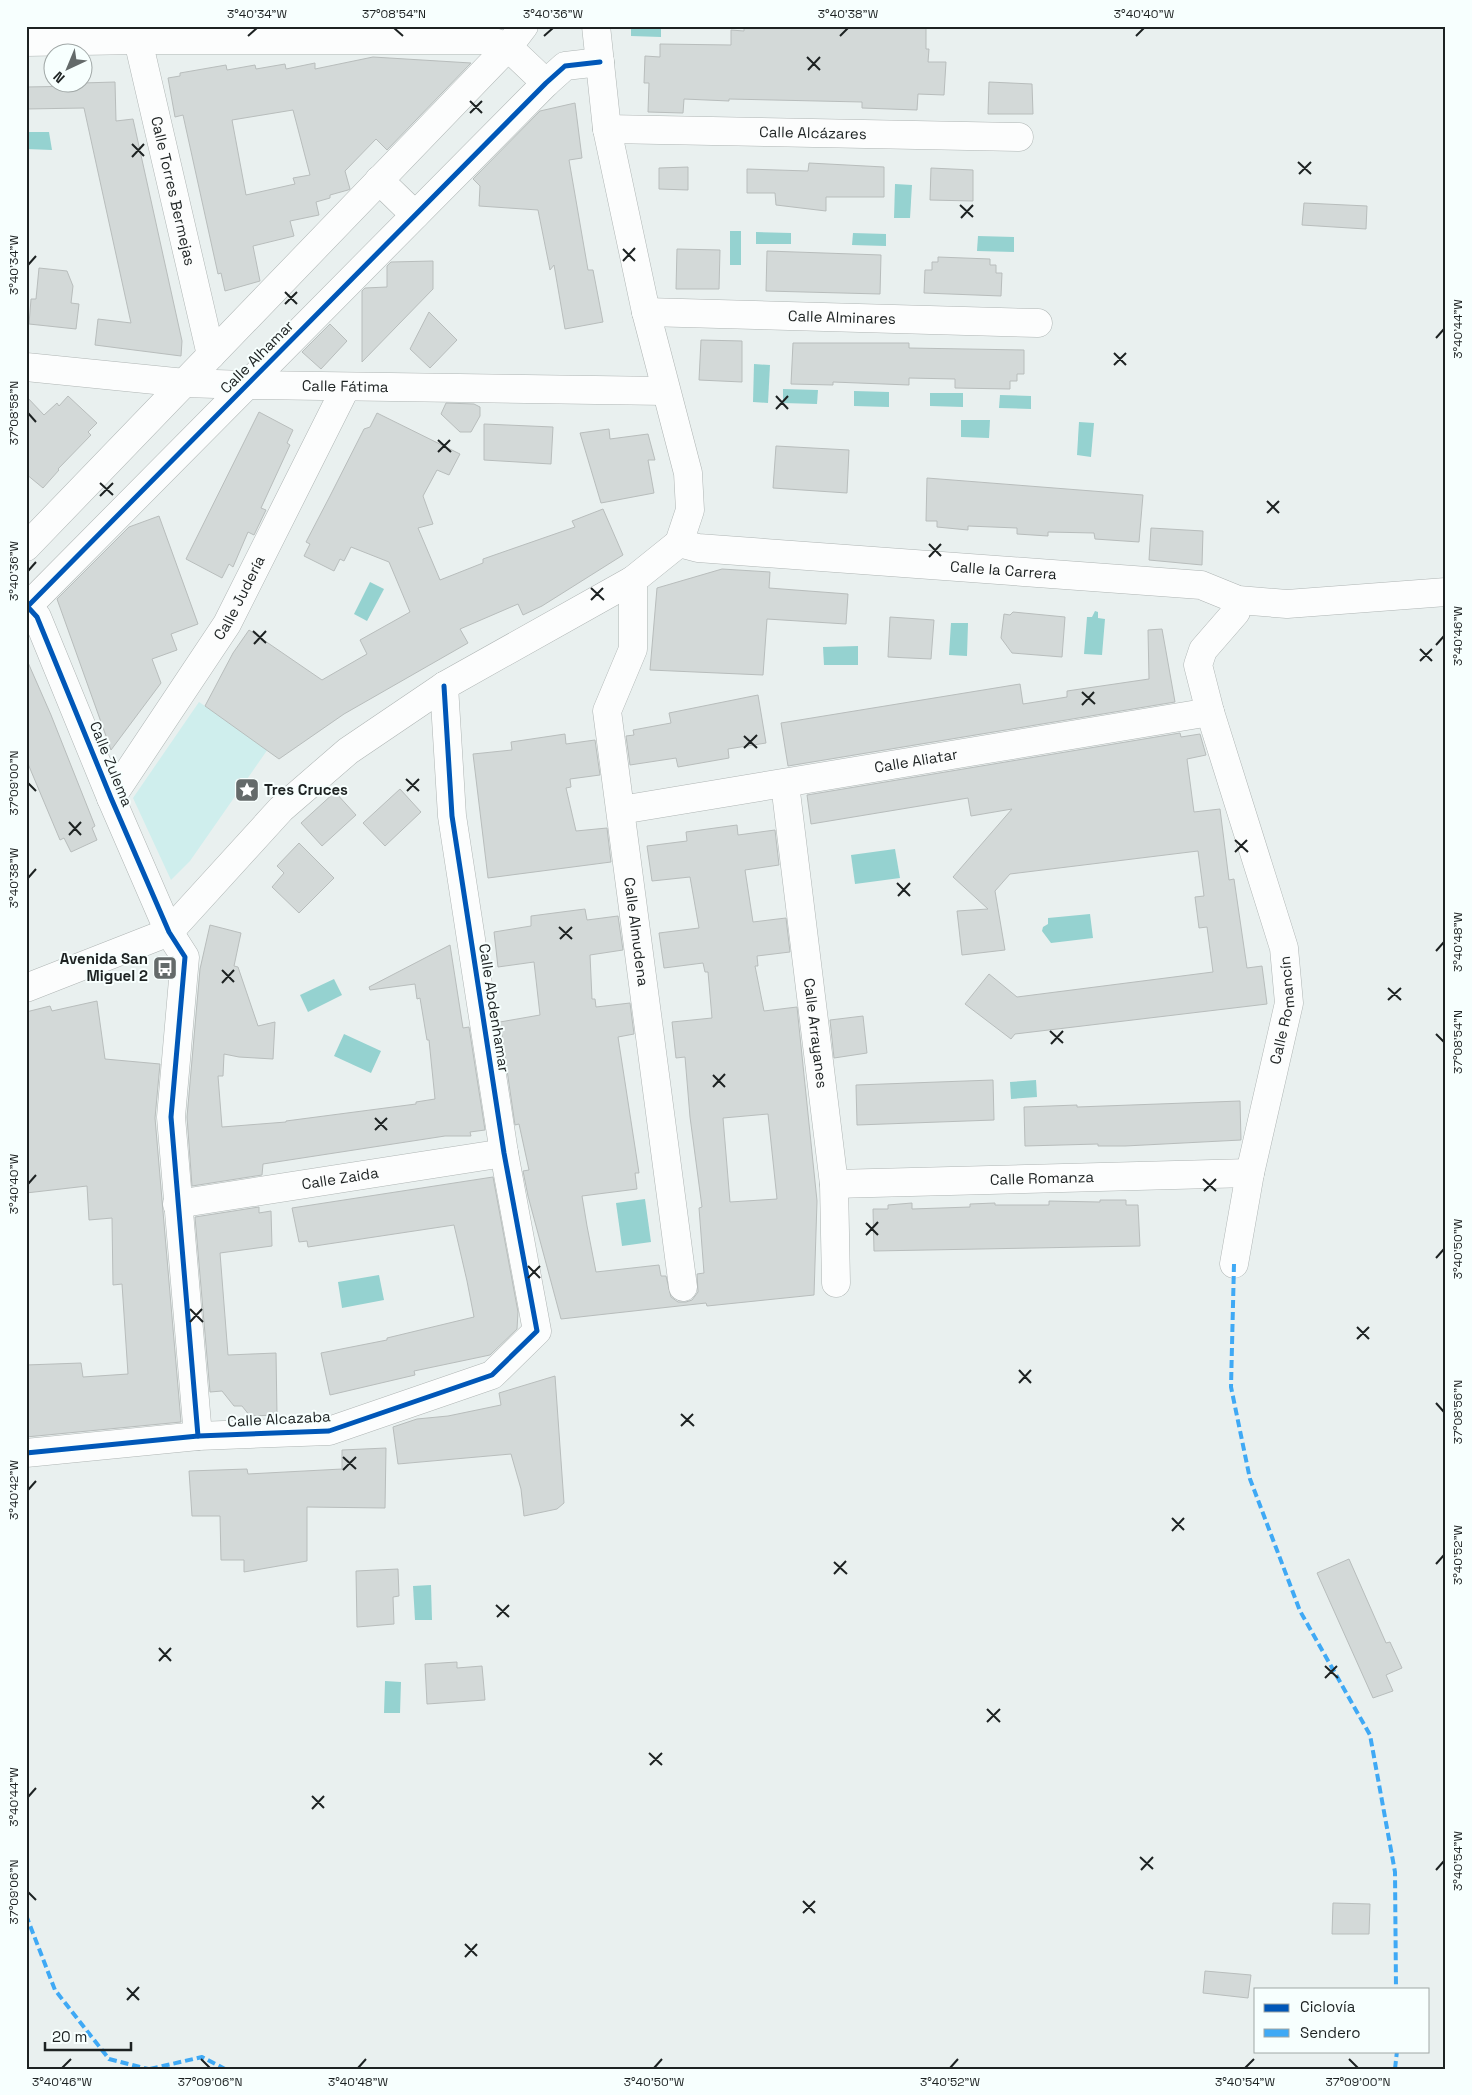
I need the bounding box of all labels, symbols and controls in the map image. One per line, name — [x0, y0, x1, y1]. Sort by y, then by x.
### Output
text: 3°40'34"W — [227, 6, 287, 22]
text: 37°08'54"N — [362, 6, 426, 22]
text: 3°40'36"W — [523, 6, 584, 22]
text: 3°40'38"W — [818, 6, 879, 22]
text: 3°40'40"W — [1114, 6, 1175, 22]
north arrow — [42, 42, 92, 92]
text: N — [49, 68, 69, 87]
street label: Calle Torres Bermejas — [147, 114, 200, 268]
street label: Calle Alcázares — [759, 122, 867, 143]
text: 3°40'34"W — [6, 235, 22, 295]
text: 3°40'44"W — [1450, 299, 1466, 359]
street label: Calle Alminares — [788, 306, 896, 328]
street label: Calle Alhamar — [216, 316, 298, 397]
street label: Calle Fátima — [302, 376, 389, 396]
text: 37°08'58"N — [6, 381, 22, 445]
text: 3°40'36"W — [6, 540, 22, 601]
street label: Calle Judería — [209, 552, 269, 644]
street label: Calle la Carrera — [950, 557, 1058, 583]
text: 3°40'46"W — [1450, 606, 1466, 666]
street label: Calle Zulema — [86, 718, 137, 810]
street label: Calle Aliatar — [873, 744, 959, 777]
text: 37°09'00"N — [6, 750, 22, 816]
place icon: Tres Cruces — [234, 777, 260, 803]
place label: Tres Cruces — [264, 780, 348, 799]
text: 3°40'38"W — [6, 847, 22, 908]
street label: Calle Almudena — [620, 876, 653, 988]
text: 3°40'48"W — [1450, 911, 1466, 972]
street label: Calle Abdenhamar — [475, 942, 514, 1074]
place label: Avenida San Miguel 2 — [60, 949, 148, 985]
bus stop icon: Avenida San Miguel 2 — [152, 955, 178, 981]
street label: Calle Romancín — [1265, 955, 1298, 1066]
street label: Calle Arrayanes — [800, 977, 832, 1089]
text: 37°08'54"N — [1450, 1010, 1466, 1074]
text: 3°40'40"W — [6, 1153, 22, 1214]
street label: Calle Zaida — [300, 1163, 380, 1193]
street label: Calle Romanza — [990, 1167, 1095, 1189]
text: 3°40'50"W — [1450, 1218, 1466, 1279]
text: 37°08'56"N — [1450, 1380, 1466, 1444]
street label: Calle Alcazaba — [227, 1406, 332, 1431]
text: 3°40'42"W — [6, 1460, 22, 1520]
text: 3°40'52"W — [1450, 1525, 1466, 1585]
text: 3°40'44"W — [6, 1767, 22, 1827]
text: 3°40'54"W — [1450, 1831, 1466, 1891]
text: 37°09'06"N — [6, 1860, 22, 1924]
legend — [1254, 1988, 1430, 2052]
text: Ciclovía — [1300, 1997, 1356, 2016]
scale bar — [45, 2020, 131, 2052]
text: Sendero — [1300, 2023, 1360, 2042]
text: 20 m — [52, 2027, 87, 2046]
text: 3°40'46"W — [32, 2074, 92, 2090]
text: 37°09'06"N — [178, 2074, 242, 2090]
text: 3°40'48"W — [328, 2074, 389, 2090]
text: 3°40'50"W — [624, 2074, 685, 2090]
text: 3°40'52"W — [920, 2074, 980, 2090]
text: 3°40'54"W — [1215, 2074, 1275, 2090]
text: 37°09'00"N — [1325, 2074, 1391, 2090]

